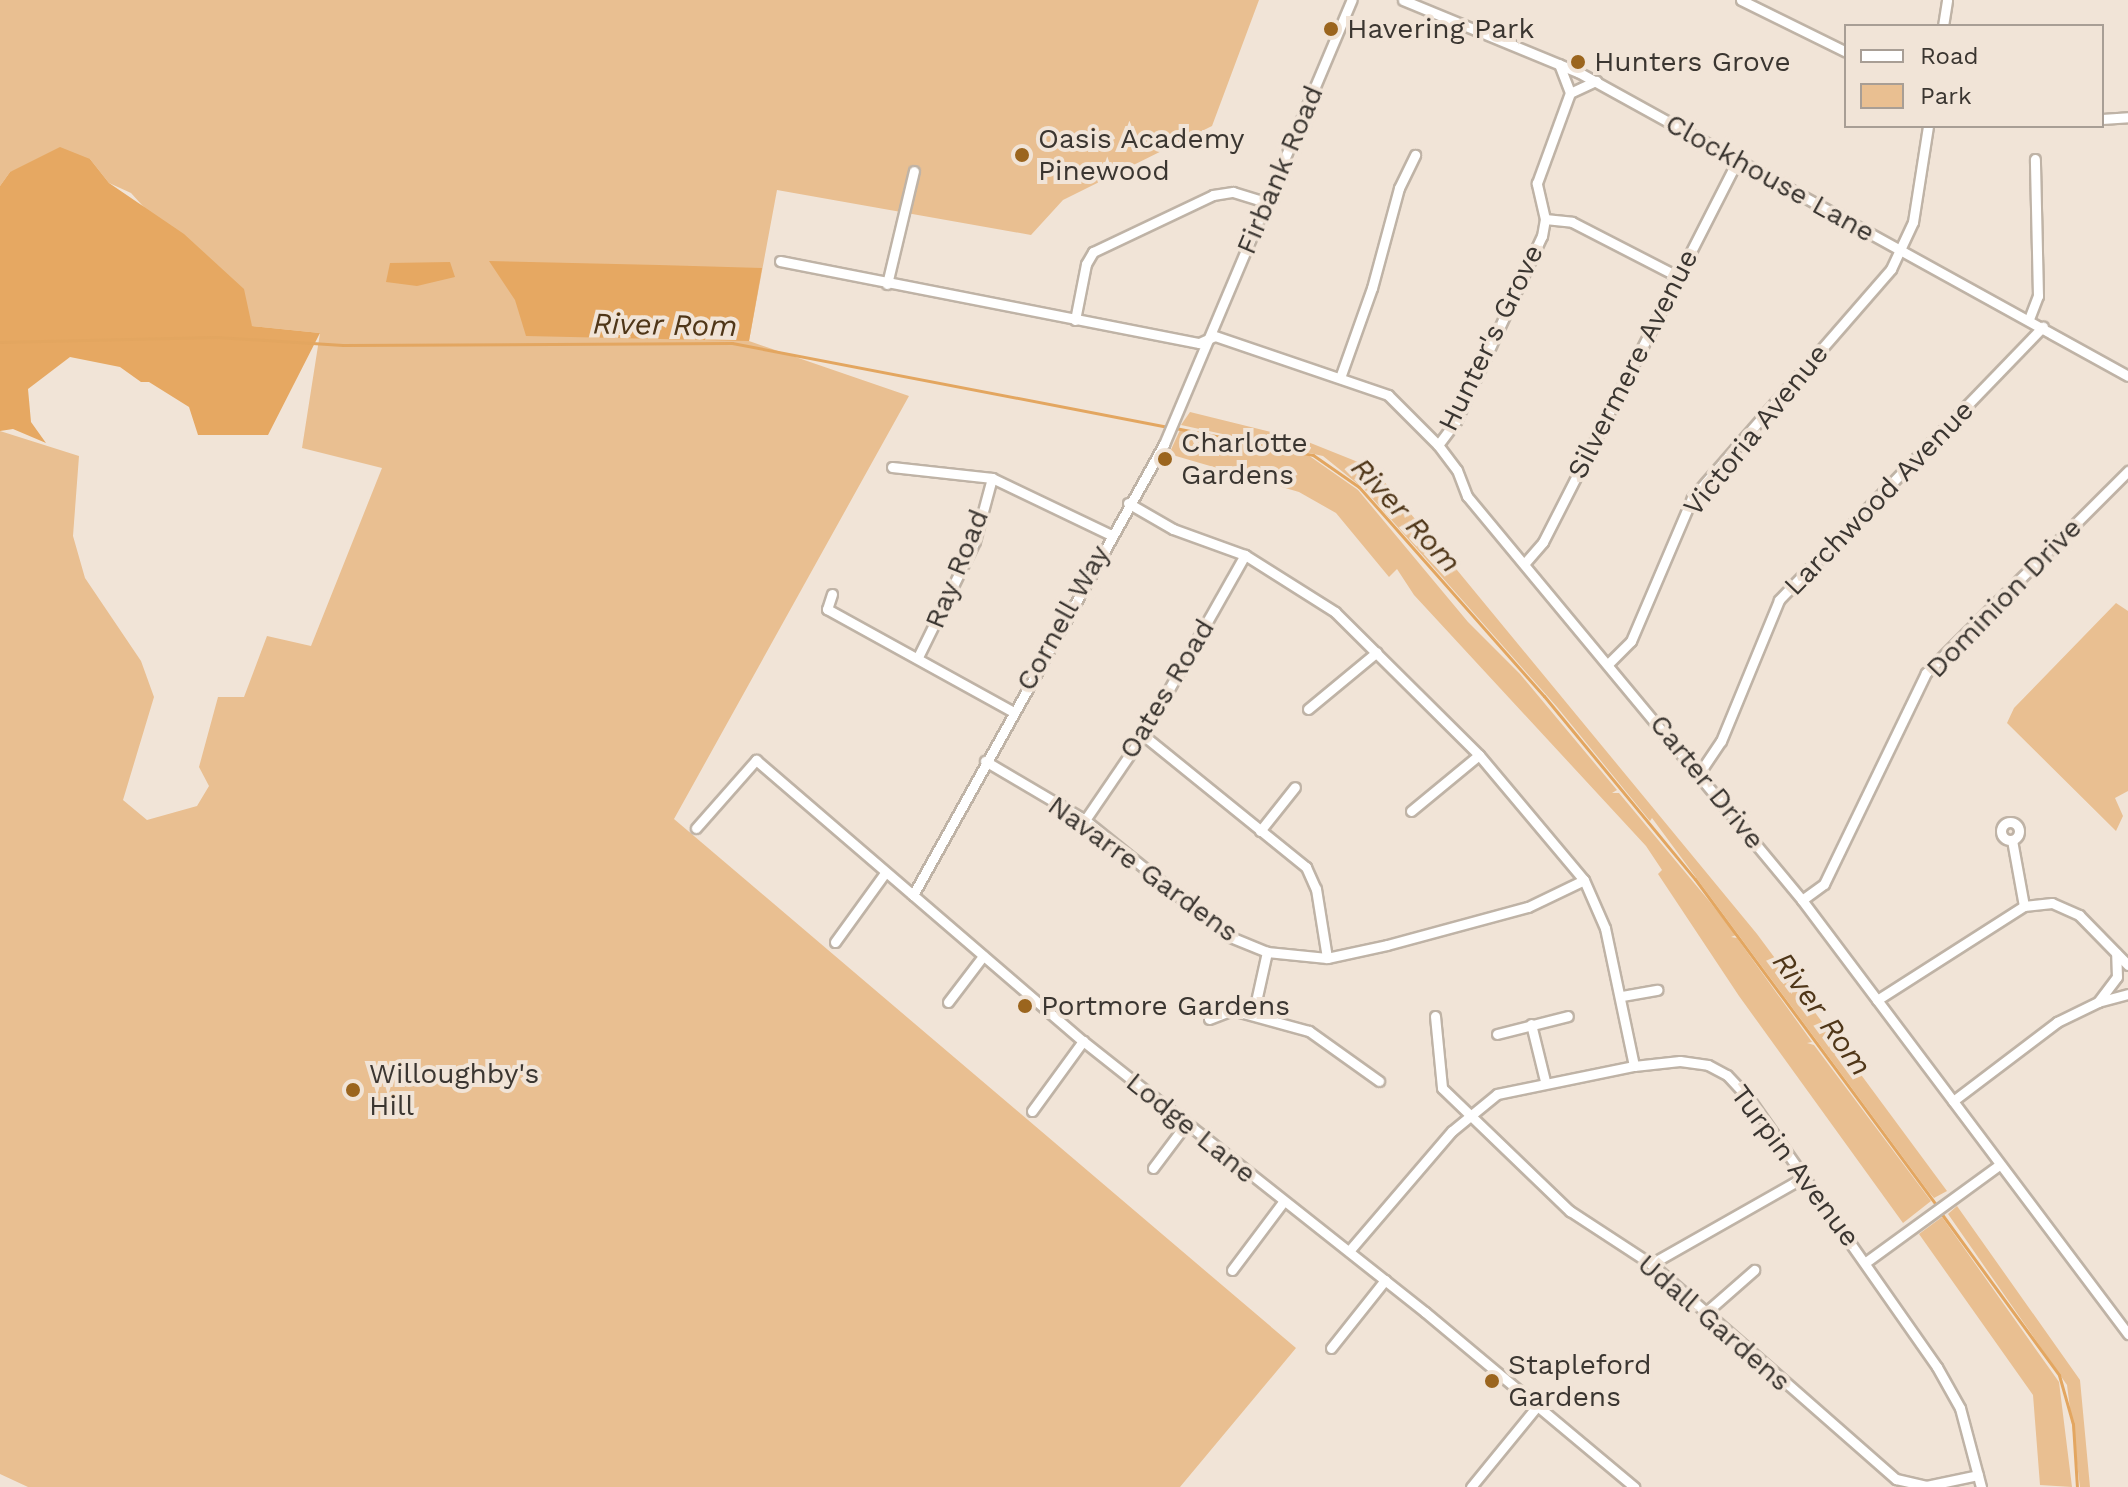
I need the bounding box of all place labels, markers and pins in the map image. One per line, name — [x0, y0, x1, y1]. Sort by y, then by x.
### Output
place label: Havering Park — [1347, 12, 1534, 46]
marker: Havering Park — [1322, 20, 1340, 38]
place label: Hunters Grove — [1594, 45, 1791, 79]
marker: Hunters Grove — [1569, 53, 1587, 71]
place label: Oasis Academy Pinewood — [1038, 122, 1246, 188]
marker: Oasis Academy Pinewood — [1013, 146, 1031, 164]
place label: Charlotte Gardens — [1181, 426, 1308, 492]
marker: Charlotte Gardens — [1156, 450, 1174, 468]
place label: Portmore Gardens — [1041, 989, 1290, 1023]
marker: Portmore Gardens — [1016, 997, 1034, 1015]
place label: Willoughby's Hill — [369, 1057, 539, 1123]
marker: Willoughby's Hill — [344, 1081, 362, 1099]
place label: Stapleford Gardens — [1508, 1348, 1652, 1414]
marker: Stapleford Gardens — [1483, 1372, 1501, 1390]

